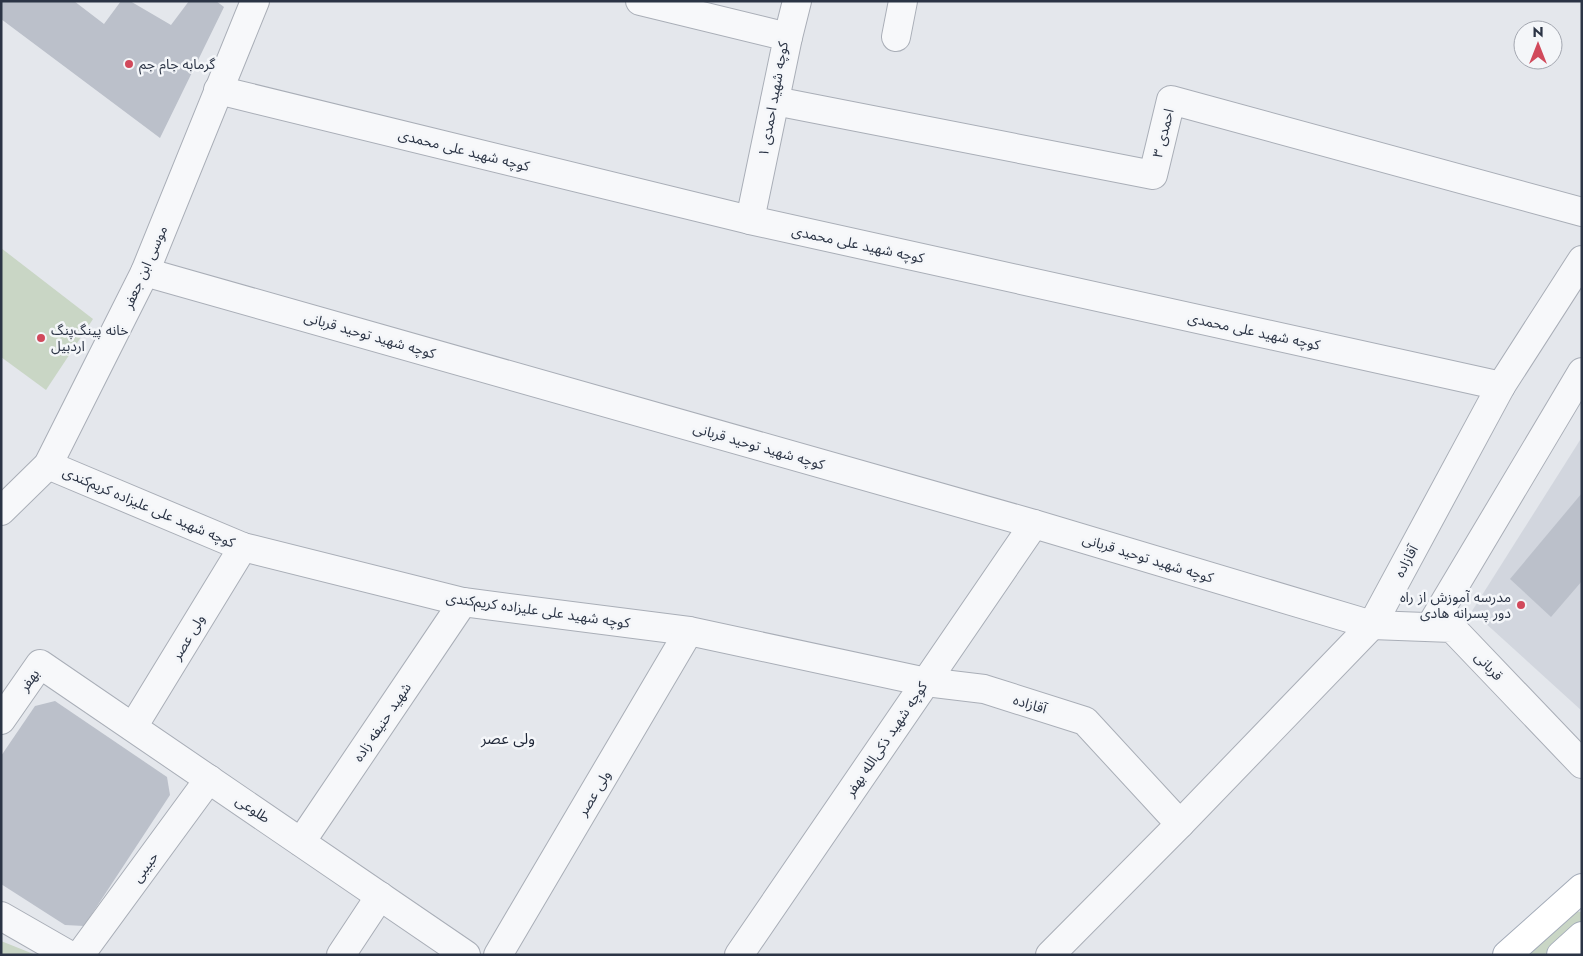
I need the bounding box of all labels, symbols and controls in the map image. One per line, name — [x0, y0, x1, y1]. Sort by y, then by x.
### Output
north arrow — [1513, 20, 1563, 70]
text: N — [1532, 22, 1544, 42]
street label: کوچه شهید احمدی ۱ — [753, 40, 793, 158]
place label: گرمابه جام جم — [139, 54, 216, 75]
marker: گرمابه جام جم — [123, 58, 135, 70]
street label: احمدی ۳ — [1147, 106, 1179, 160]
street label: کوچه شهید علی محمدی — [396, 124, 532, 176]
street label: کوچه شهید علی محمدی — [790, 220, 926, 268]
street label: موسی ابن جعفر — [117, 222, 172, 313]
street label: کوچه شهید توحید قربانی — [302, 307, 438, 363]
street label: کوچه شهید علی محمدی — [1186, 307, 1322, 355]
place label: خانه پینگ‌پنگ اردبیل — [51, 320, 129, 356]
marker: خانه پینگ‌پنگ اردبیل — [35, 332, 47, 344]
street label: کوچه شهید توحید قربانی — [691, 418, 827, 474]
street label: کوچه شهید علی علیزاده کریم‌کندی — [59, 462, 238, 553]
street label: کوچه شهید توحید قربانی — [1080, 529, 1216, 588]
street label: آقازاده — [1389, 540, 1423, 581]
street label: کوچه شهید علی علیزاده کریم‌کندی — [445, 587, 631, 634]
place label: مدرسه آموزش از راه دور پسرانه هادی — [1400, 587, 1511, 623]
marker: مدرسه آموزش از راه دور پسرانه هادی — [1515, 599, 1527, 611]
street label: ولی عصر — [166, 610, 210, 665]
street label: قربانی — [1470, 647, 1508, 685]
street label: بهفر — [14, 665, 44, 696]
street label: کوچه شهید ذکی‌الله بهفر — [839, 677, 932, 801]
street label: شهید حنیفه زاده — [348, 678, 416, 766]
street label: آقازاده — [1011, 689, 1050, 719]
district label: ولی عصر — [480, 728, 535, 750]
street label: ولی عصر — [572, 766, 616, 821]
street label: طلوعی — [232, 790, 274, 828]
street label: حبیبی — [127, 848, 163, 886]

